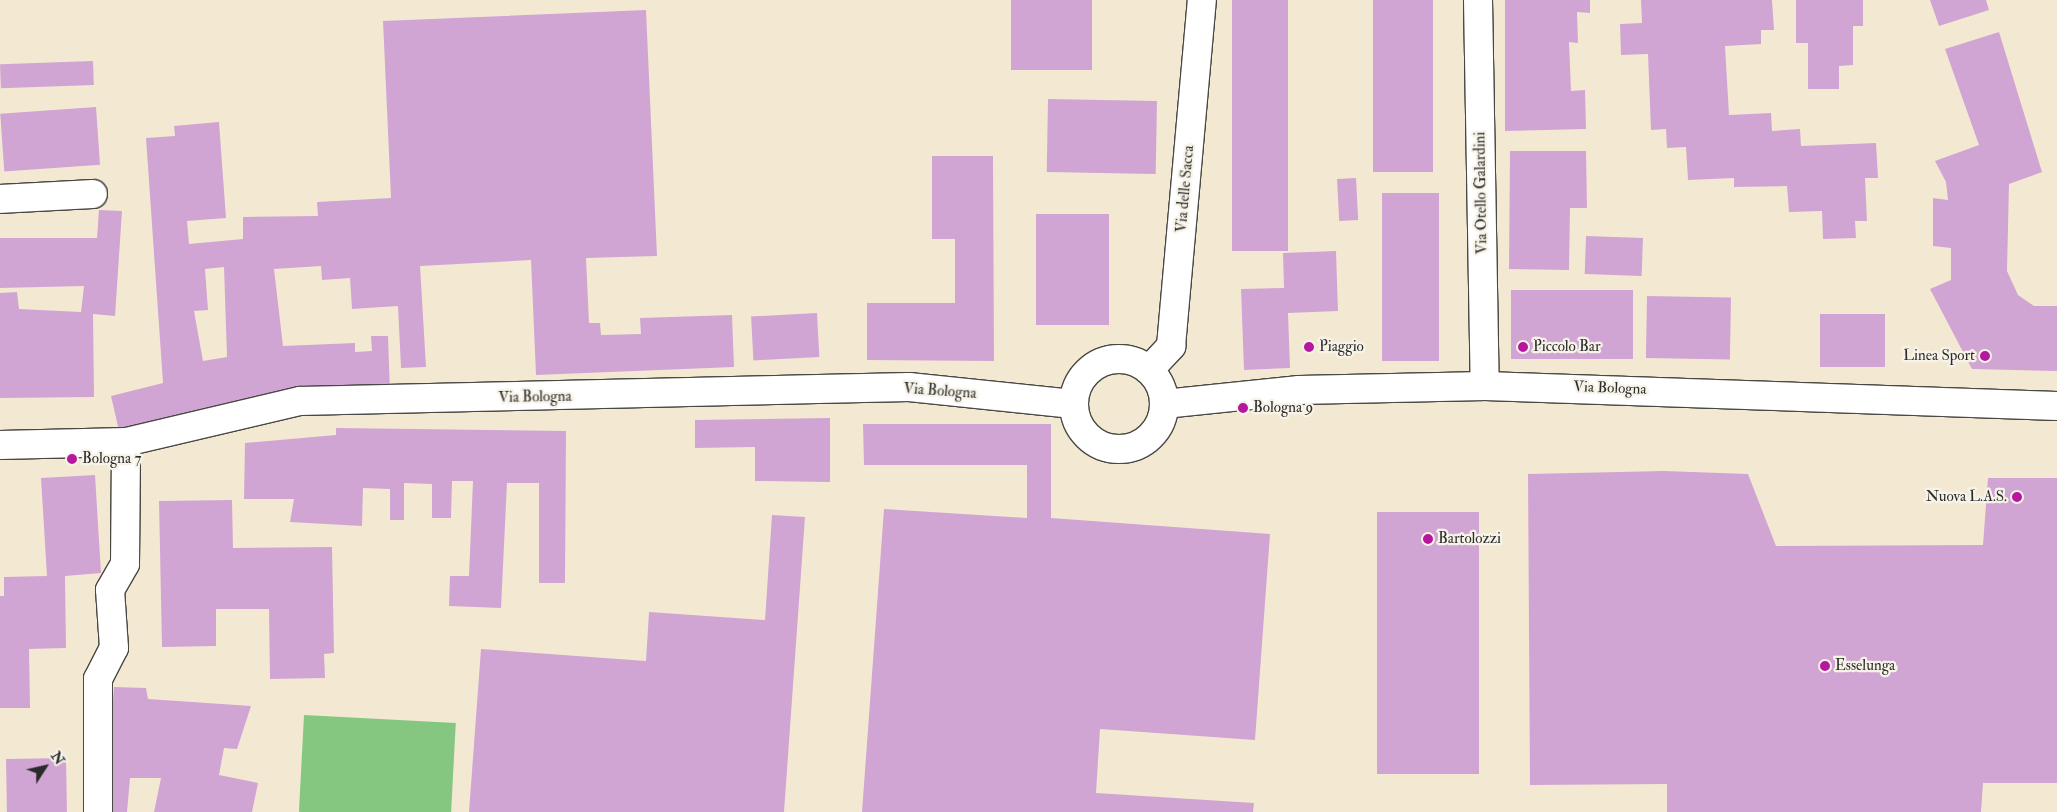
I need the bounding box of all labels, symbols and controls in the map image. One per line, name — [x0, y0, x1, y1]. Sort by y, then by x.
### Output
street label: Via Otello Galardini — [1471, 132, 1491, 254]
street label: Via delle Sacca — [1172, 145, 1198, 233]
place label: Piaggio — [1319, 338, 1364, 356]
place label: Piccolo Bar — [1533, 338, 1601, 356]
marker: Piaggio — [1303, 341, 1315, 353]
marker: Piccolo Bar — [1517, 341, 1529, 353]
place label: Linea Sport — [1903, 347, 1975, 365]
marker: Linea Sport — [1979, 350, 1991, 362]
street label: Via Bologna — [1573, 378, 1647, 398]
street label: Via Bologna — [903, 379, 977, 403]
street label: Via Bologna — [498, 387, 572, 407]
place label: Bologna 9 — [1253, 399, 1313, 417]
marker: Bologna 9 — [1237, 402, 1249, 414]
place label: Bologna 7 — [82, 450, 141, 468]
marker: Bologna 7 — [66, 453, 78, 465]
place label: Nuova L.A.S. — [1926, 488, 2007, 506]
marker: Nuova L.A.S. — [2011, 491, 2023, 503]
place label: Bartolozzi — [1438, 530, 1501, 548]
marker: Bartolozzi — [1422, 533, 1434, 545]
place label: Esselunga — [1835, 657, 1895, 675]
marker: Esselunga — [1819, 660, 1831, 672]
north arrow — [20, 742, 70, 792]
text: N — [47, 748, 68, 768]

